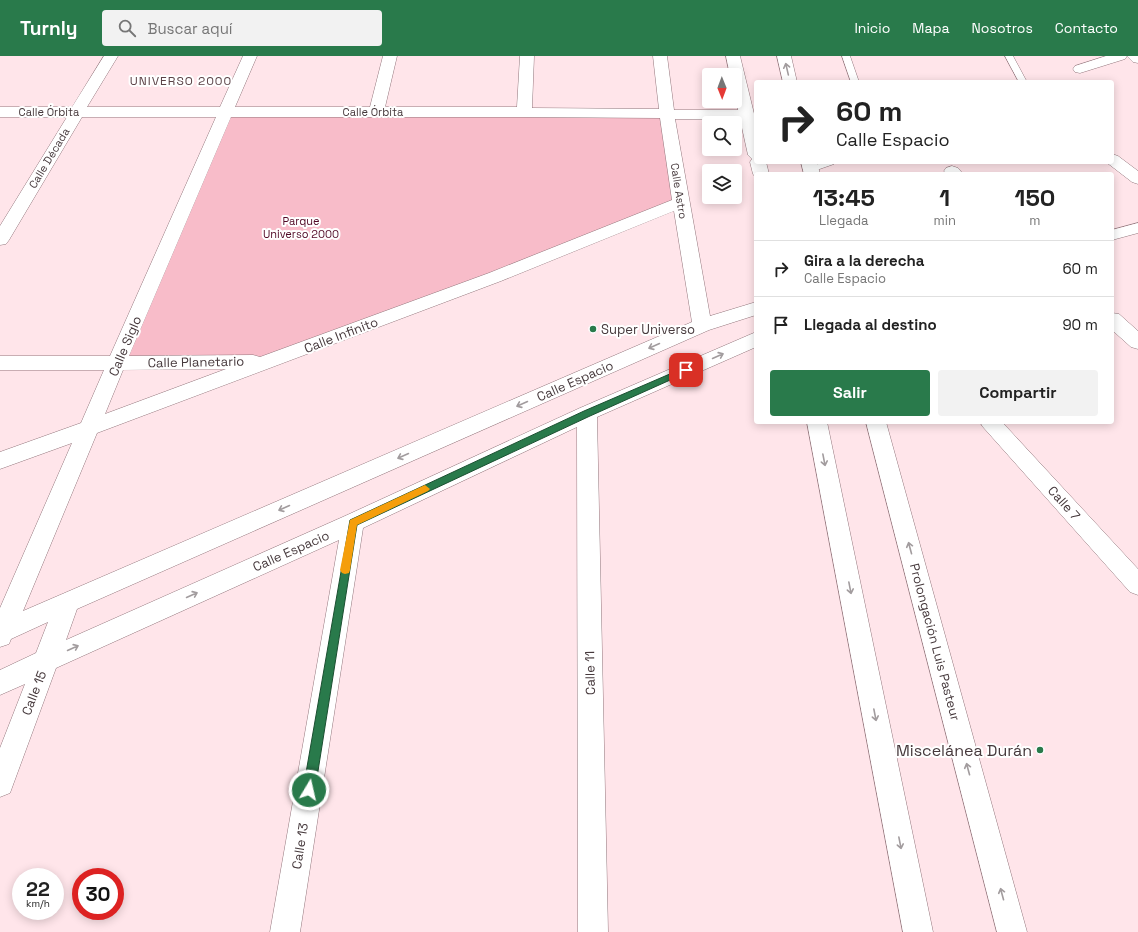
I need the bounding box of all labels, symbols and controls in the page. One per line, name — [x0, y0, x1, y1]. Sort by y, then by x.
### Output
search box — [102, 10, 382, 46]
text: Turnly — [20, 16, 78, 41]
icon: search — [116, 17, 138, 39]
text: Buscar aquí — [148, 19, 233, 38]
text: Inicio — [854, 19, 890, 37]
text: Mapa — [912, 19, 950, 37]
text: Nosotros — [972, 19, 1033, 37]
text: Contacto — [1055, 19, 1118, 37]
one-way arrow — [783, 63, 790, 76]
north arrow — [702, 68, 742, 108]
map controls — [702, 68, 742, 204]
district label: UNIVERSO 2000 — [130, 73, 232, 89]
text: 60 m — [836, 93, 902, 129]
icon: right — [770, 96, 822, 148]
street label: Calle Órbita — [19, 104, 80, 119]
street label: Calle Órbita — [343, 104, 404, 119]
button: search — [702, 116, 742, 156]
street label: Calle Década — [25, 125, 73, 191]
text: Calle Espacio — [836, 128, 950, 151]
street label: Calle Astro — [668, 162, 690, 220]
button: layers — [702, 164, 742, 204]
text: 13:45 — [813, 182, 875, 213]
text: 1 — [939, 182, 950, 213]
text: 150 — [1015, 182, 1055, 213]
text: Llegada — [819, 212, 869, 229]
text: min — [934, 212, 956, 229]
text: m — [1029, 212, 1041, 229]
park label: Parque Universo 2000 — [263, 214, 339, 241]
text: Gira a la derecha — [804, 251, 924, 270]
icon: right — [770, 258, 792, 280]
text: 60 m — [1062, 259, 1098, 278]
text: Calle Espacio — [804, 270, 886, 287]
street label: Calle Siglo — [105, 313, 145, 379]
street label: Calle Infinito — [302, 313, 380, 357]
icon: arrive — [770, 314, 792, 336]
text: Llegada al destino — [804, 315, 937, 334]
text: 90 m — [1062, 315, 1098, 334]
place label: Super Universo — [601, 321, 695, 338]
marker: Super Universo — [588, 324, 598, 334]
one-way arrow — [648, 343, 660, 350]
one-way arrow — [712, 351, 724, 359]
street label: Calle Planetario — [148, 353, 244, 371]
pin — [669, 353, 703, 387]
street label: Calle Espacio — [534, 357, 616, 405]
icon: arrive — [675, 359, 697, 381]
button: Salir — [770, 370, 930, 416]
button: Compartir — [938, 370, 1098, 416]
one-way arrow — [516, 401, 528, 408]
one-way arrow — [397, 453, 409, 460]
one-way arrow — [821, 453, 829, 466]
street label: Calle 7 — [1044, 482, 1084, 524]
one-way arrow — [278, 505, 290, 512]
street label: Calle Espacio — [250, 527, 332, 575]
one-way arrow — [906, 542, 913, 555]
street label: Prolongación Luis Pasteur — [906, 561, 964, 723]
one-way arrow — [846, 581, 854, 594]
one-way arrow — [185, 591, 197, 598]
one-way arrow — [67, 644, 79, 651]
street label: Calle 11 — [581, 651, 599, 695]
street label: Calle 15 — [18, 668, 50, 718]
one-way arrow — [871, 708, 879, 721]
place label: Miscelánea Durán — [896, 740, 1032, 761]
marker: Miscelánea Durán — [1035, 745, 1045, 755]
one-way arrow — [964, 762, 972, 775]
position arrow — [288, 769, 330, 811]
street label: Calle 13 — [288, 822, 312, 870]
one-way arrow — [897, 836, 905, 849]
speed limit sign: 30 — [72, 868, 124, 920]
text: 22 — [26, 876, 50, 902]
one-way arrow — [998, 888, 1005, 901]
text: km/h — [26, 897, 50, 910]

